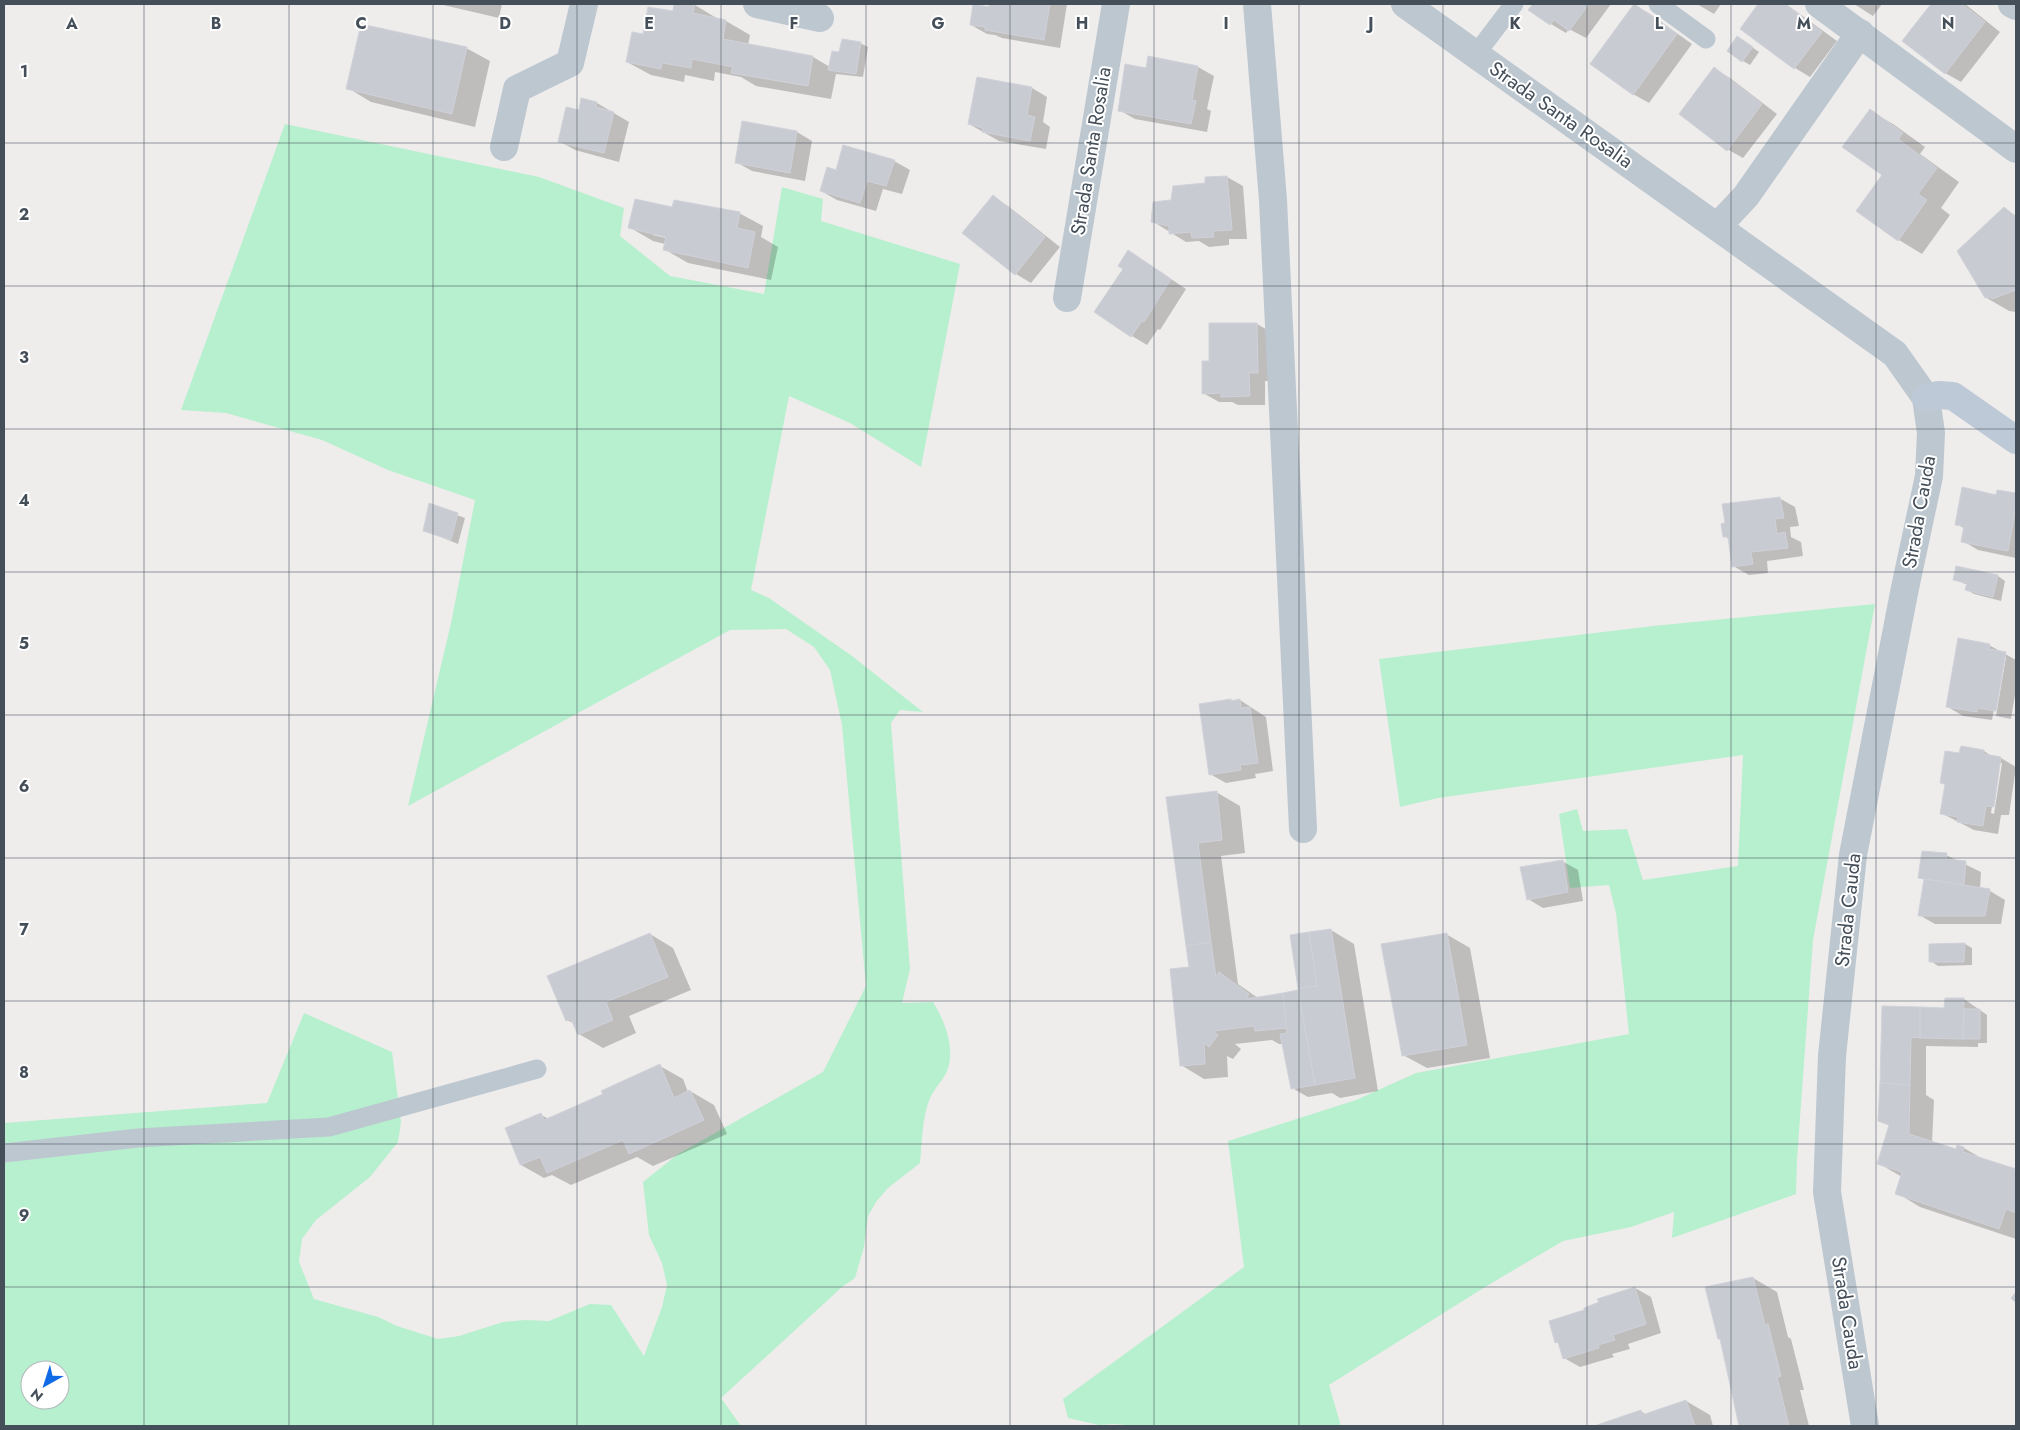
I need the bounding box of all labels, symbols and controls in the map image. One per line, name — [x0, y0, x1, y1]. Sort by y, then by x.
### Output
text: A — [65, 12, 78, 35]
text: B — [211, 12, 221, 35]
text: C — [355, 12, 367, 35]
text: D — [499, 12, 511, 35]
text: E — [644, 12, 654, 35]
text: F — [790, 12, 798, 35]
text: G — [931, 12, 945, 35]
text: H — [1076, 12, 1088, 35]
text: I — [1223, 12, 1229, 35]
text: J — [1365, 12, 1374, 35]
text: K — [1509, 12, 1521, 35]
text: L — [1655, 12, 1664, 35]
text: M — [1797, 12, 1811, 35]
text: N — [1942, 12, 1954, 35]
street label: Strada Santa Rosalia — [1483, 54, 1639, 176]
text: 1 — [20, 60, 28, 83]
street label: Strada Santa Rosalia — [1063, 65, 1119, 237]
text: 2 — [19, 203, 29, 226]
text: 3 — [19, 346, 29, 369]
street label: Strada Cauda — [1895, 453, 1943, 571]
text: 4 — [18, 489, 30, 512]
text: 5 — [19, 632, 29, 655]
text: 6 — [19, 775, 29, 798]
street label: Strada Cauda — [1828, 852, 1868, 968]
text: 7 — [19, 918, 29, 941]
text: 8 — [19, 1061, 29, 1084]
text: 9 — [19, 1204, 29, 1227]
street label: Strada Cauda — [1824, 1254, 1870, 1372]
north arrow — [20, 1360, 70, 1410]
text: N — [26, 1384, 47, 1406]

